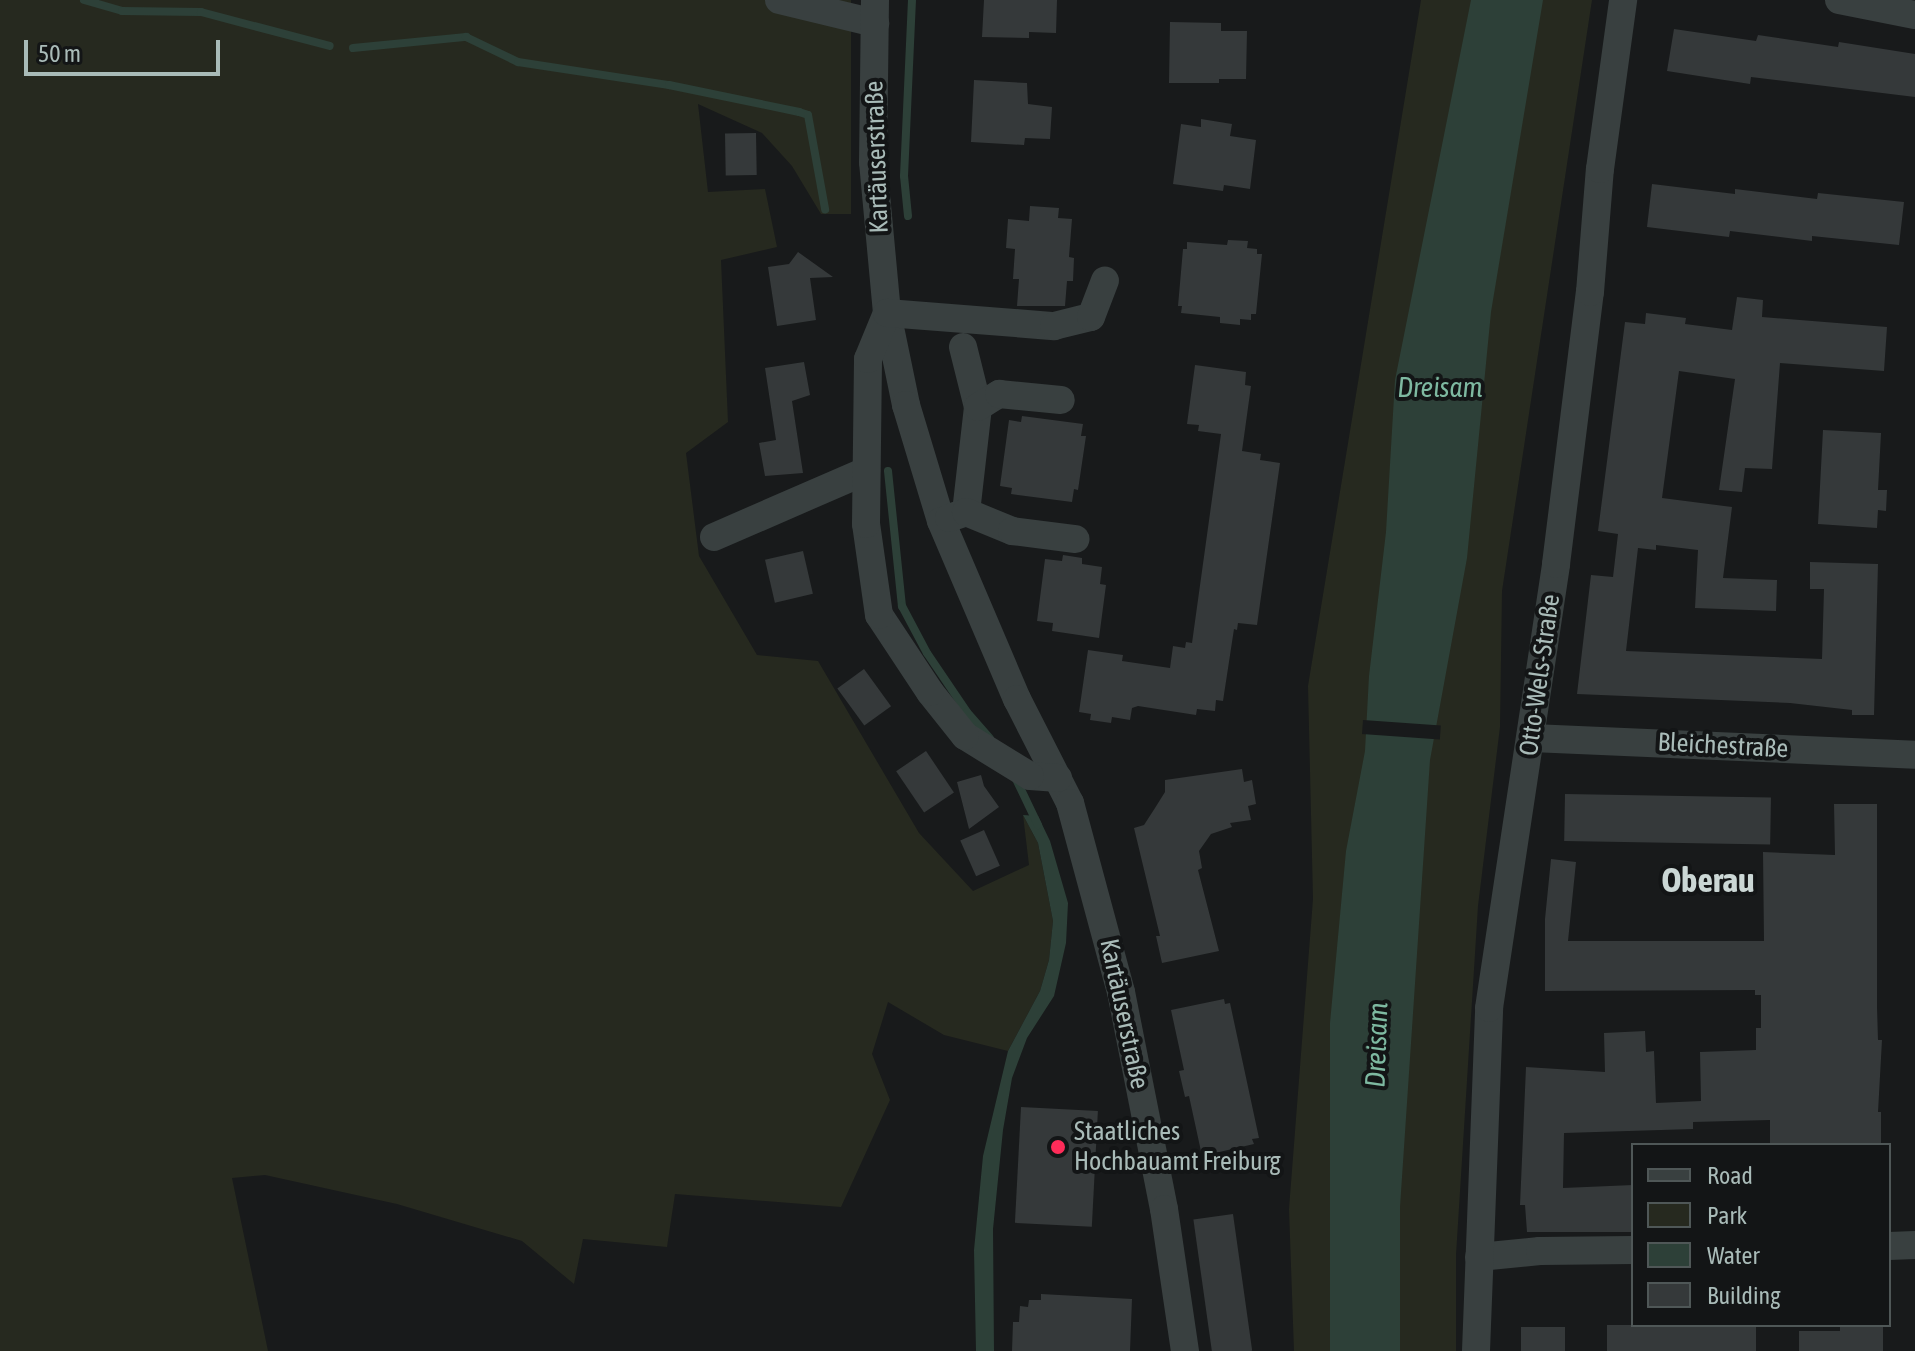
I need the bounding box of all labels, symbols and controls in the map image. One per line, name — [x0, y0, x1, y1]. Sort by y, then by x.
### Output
scale bar — [28, 24, 224, 74]
text: 50 m — [38, 40, 81, 67]
street label: Kartäuserstraße — [859, 80, 895, 234]
water label: Dreisam — [1397, 370, 1483, 404]
street label: Otto-Wels-Straße — [1513, 592, 1567, 758]
street label: Bleichestraße — [1657, 727, 1789, 765]
district label: Oberau — [1662, 860, 1754, 900]
street label: Kartäuserstraße — [1093, 936, 1155, 1092]
water label: Dreisam — [1358, 1002, 1394, 1088]
place label: Staatliches Hochbauamt Freiburg — [1074, 1116, 1281, 1178]
marker: Staatliches Hochbauamt Freiburg — [1049, 1138, 1067, 1156]
legend — [1631, 1143, 1891, 1327]
text: Road — [1707, 1162, 1753, 1189]
text: Park — [1707, 1202, 1747, 1229]
text: Water — [1707, 1242, 1760, 1269]
text: Building — [1707, 1282, 1780, 1309]

